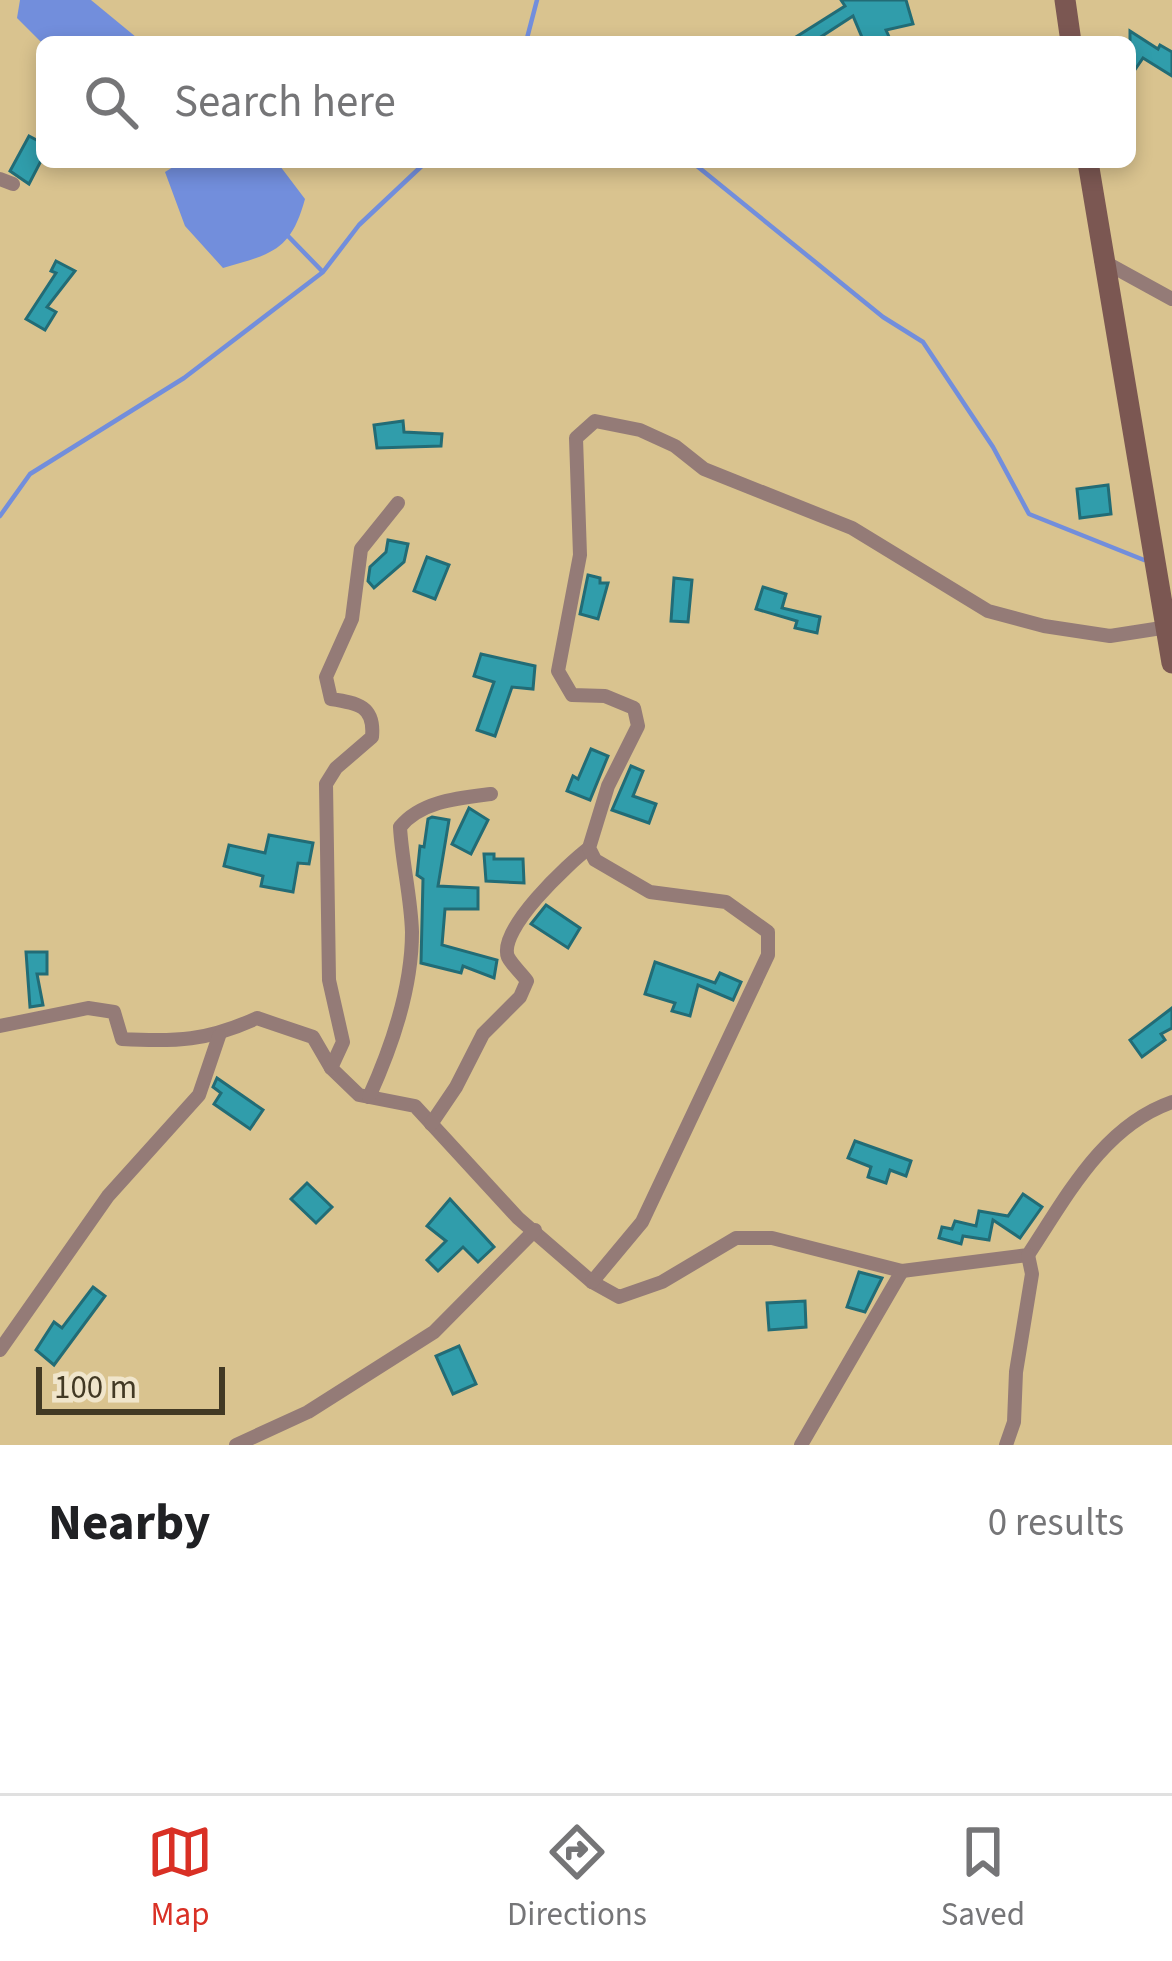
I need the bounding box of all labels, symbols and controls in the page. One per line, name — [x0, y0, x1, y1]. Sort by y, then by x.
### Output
search box — [36, 36, 1136, 168]
icon: search — [78, 69, 144, 135]
text: Search here — [174, 70, 396, 134]
scale bar — [36, 1361, 225, 1414]
text: 100 m — [54, 1364, 137, 1411]
text: Nearby — [48, 1487, 210, 1559]
text: 0 results — [988, 1495, 1124, 1551]
tab: Map — [147, 1819, 213, 1938]
tab: Directions — [507, 1819, 647, 1938]
tab: Saved — [941, 1819, 1025, 1938]

